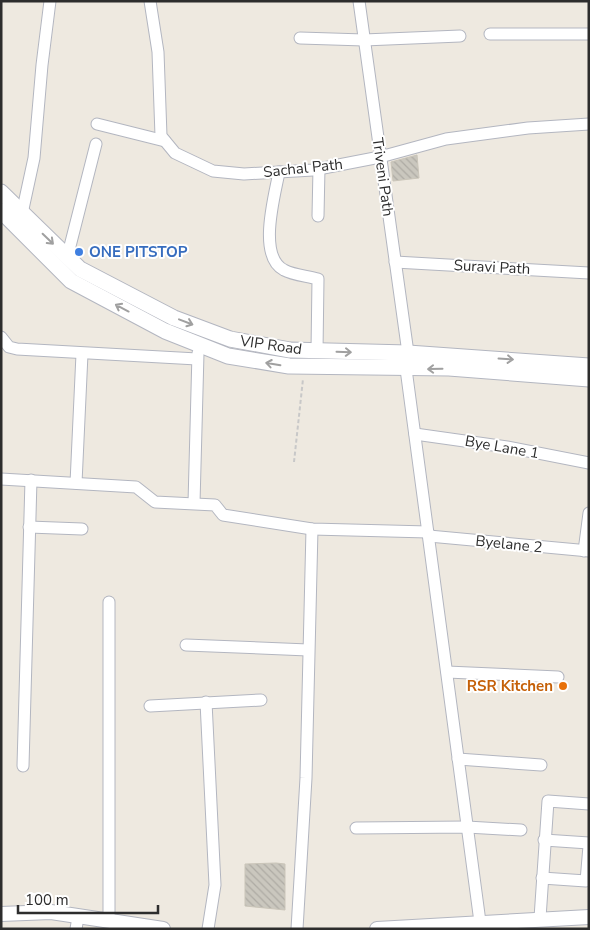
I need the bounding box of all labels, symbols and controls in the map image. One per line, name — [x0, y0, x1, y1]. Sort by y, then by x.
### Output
street label: Triveni Path — [368, 136, 398, 218]
street label: Sachal Path — [262, 154, 344, 182]
one-way arrow — [41, 233, 54, 245]
place label: ONE PITSTOP — [89, 242, 188, 262]
marker: ONE PITSTOP — [73, 246, 85, 258]
street label: Suravi Path — [453, 255, 531, 279]
one-way arrow — [114, 303, 129, 313]
one-way arrow — [177, 318, 193, 327]
street label: VIP Road — [238, 331, 303, 359]
one-way arrow — [336, 347, 352, 357]
one-way arrow — [498, 355, 514, 364]
one-way arrow — [266, 358, 282, 368]
one-way arrow — [428, 364, 444, 374]
street label: Bye Lane 1 — [463, 431, 541, 463]
street label: Byelane 2 — [474, 531, 544, 557]
place label: RSR Kitchen — [467, 676, 553, 696]
marker: RSR Kitchen — [557, 680, 569, 692]
scale bar — [18, 882, 158, 914]
text: 100 m — [25, 890, 69, 910]

